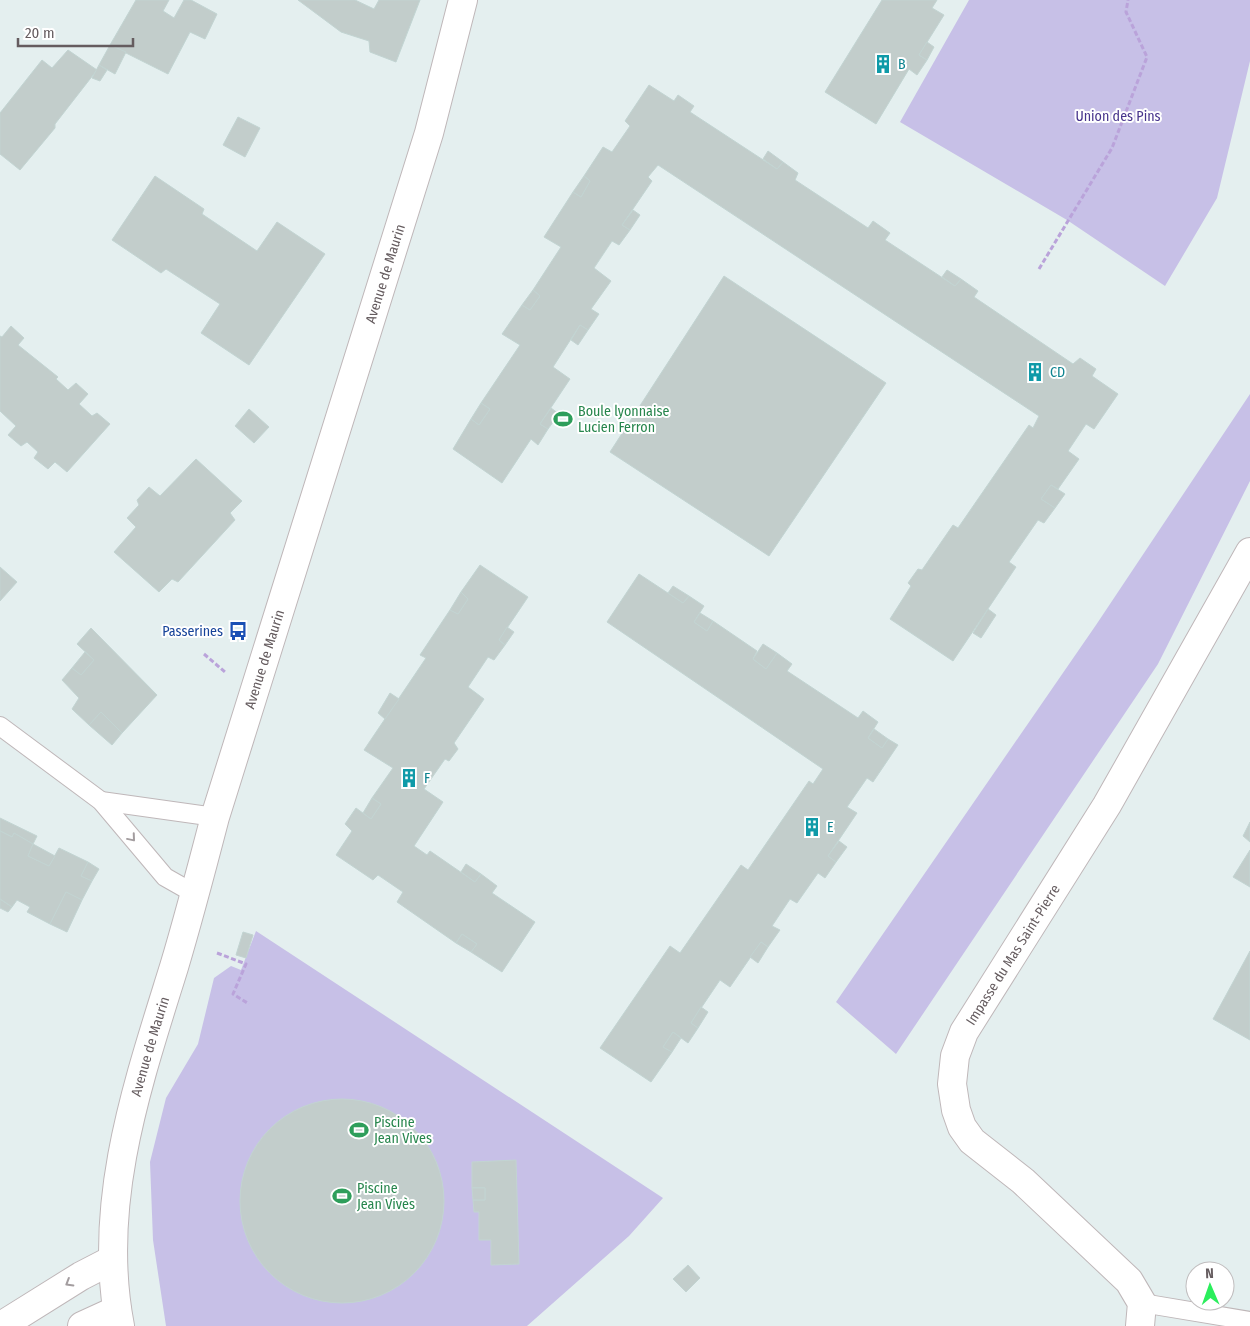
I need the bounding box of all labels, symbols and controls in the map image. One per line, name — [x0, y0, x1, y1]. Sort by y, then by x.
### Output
scale bar — [18, 15, 132, 47]
text: 20 m — [25, 24, 55, 42]
building icon: B — [872, 53, 894, 75]
place label: B — [898, 56, 906, 73]
park label: Union des Pins — [1075, 108, 1161, 125]
street label: Avenue de Maurin — [362, 222, 409, 325]
building icon: CD — [1024, 361, 1046, 383]
place label: CD — [1050, 364, 1065, 381]
place label: Boule lyonnaise Lucien Ferron — [578, 403, 669, 436]
sports icon: Boule lyonnaise Lucien Ferron — [552, 408, 574, 430]
street label: Avenue de Maurin — [241, 607, 288, 711]
bus stop icon: Passerines — [227, 620, 249, 642]
place label: Passerines — [162, 623, 223, 640]
building icon: F — [398, 767, 420, 789]
place label: F — [424, 770, 430, 787]
building icon: E — [801, 816, 823, 838]
place label: E — [827, 819, 834, 836]
one-way arrow — [127, 832, 135, 841]
street label: Impasse du Mas Saint-Pierre — [962, 881, 1063, 1028]
street label: Avenue de Maurin — [127, 994, 173, 1098]
place label: Piscine Jean Vives — [374, 1114, 432, 1147]
sports icon: Piscine Jean Vives — [348, 1119, 370, 1141]
place label: Piscine Jean Vivès — [357, 1180, 415, 1213]
sports icon: Piscine Jean Vivès — [331, 1185, 353, 1207]
north arrow — [1185, 1261, 1235, 1311]
text: N — [1205, 1265, 1214, 1282]
one-way arrow — [66, 1277, 75, 1286]

